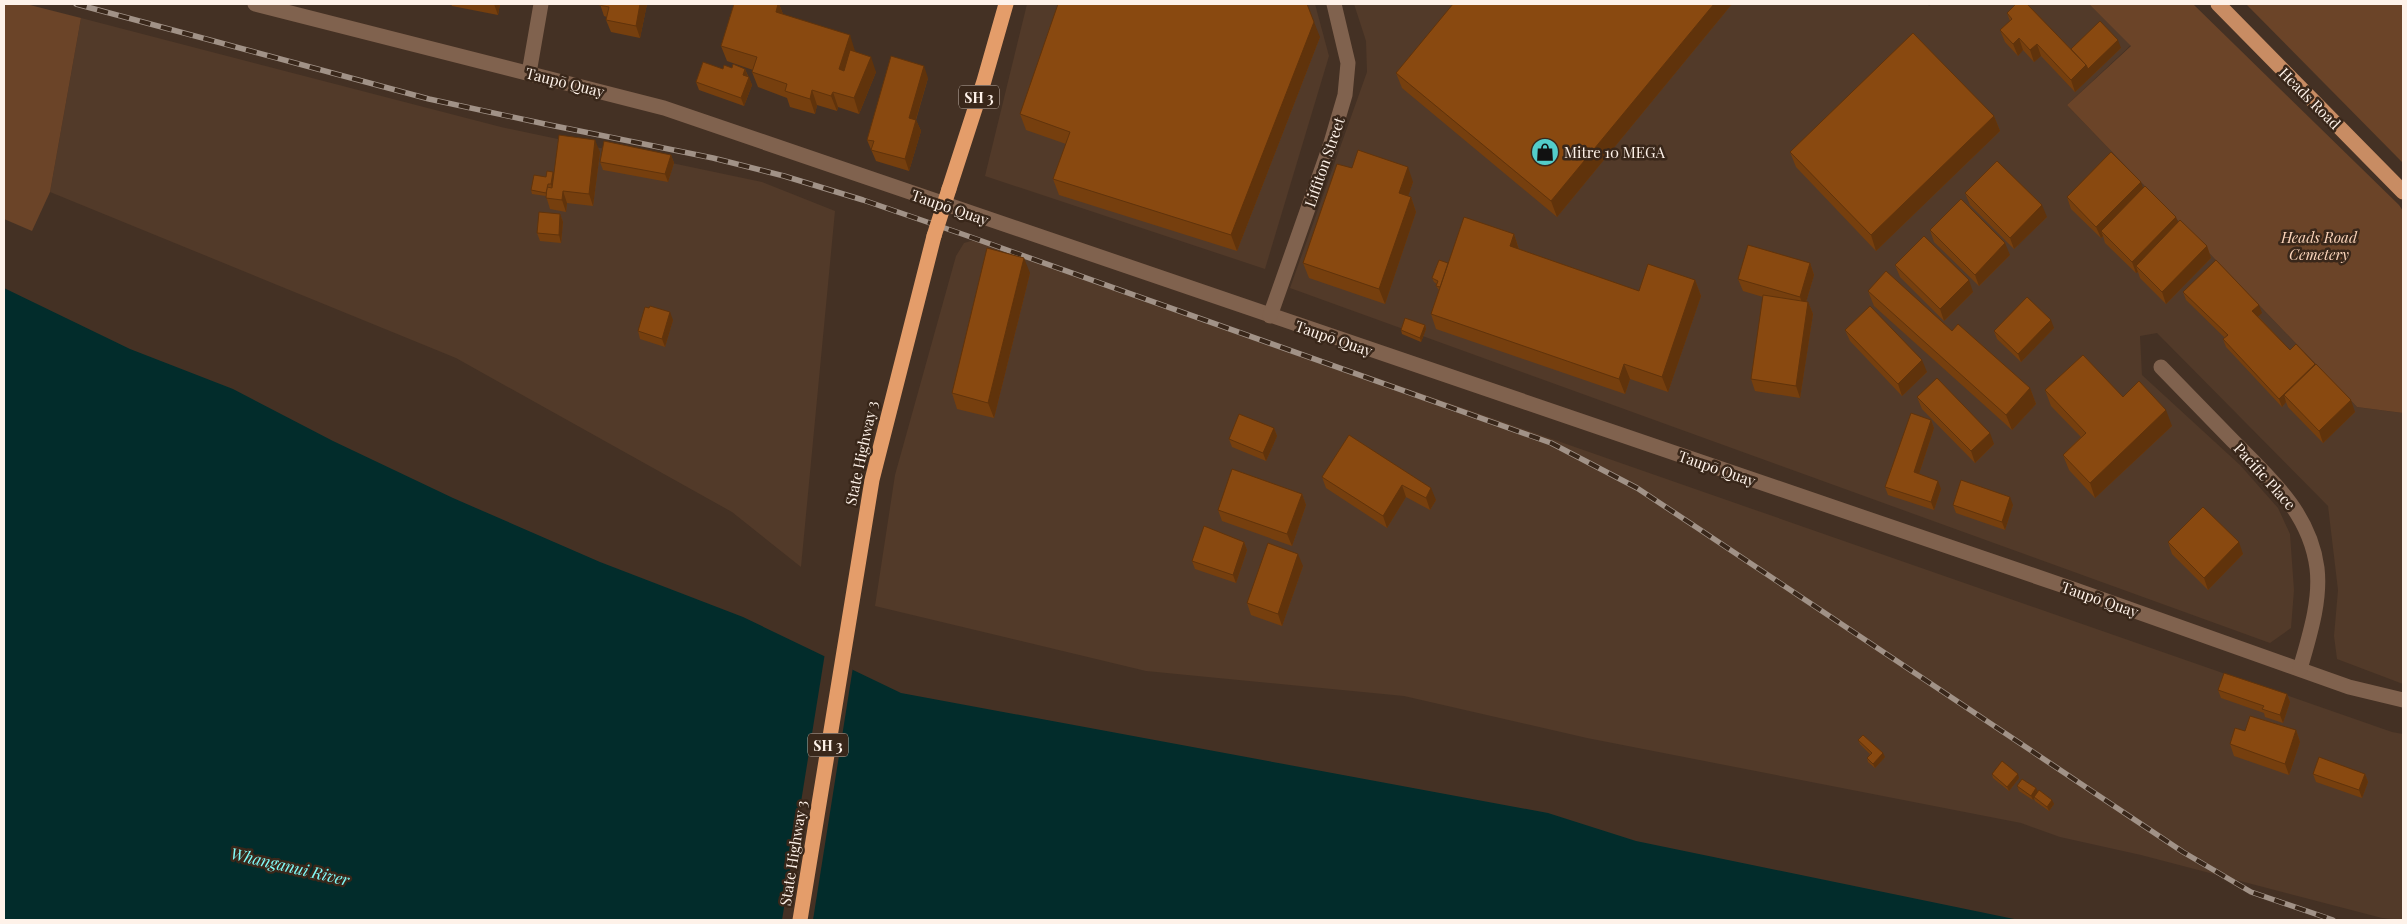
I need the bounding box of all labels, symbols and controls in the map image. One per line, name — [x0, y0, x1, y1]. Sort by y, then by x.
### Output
street label: Taupō Quay — [523, 63, 607, 102]
street label: Heads Road — [2275, 63, 2345, 133]
road number: SH 3 — [959, 85, 999, 108]
street label: Liffiton Street — [1299, 114, 1349, 210]
shop icon: Mitre 10 MEGA — [1530, 137, 1560, 167]
place label: Mitre 10 MEGA — [1564, 142, 1666, 162]
street label: Taupō Quay — [909, 184, 992, 230]
park label: Heads Road Cemetery — [2280, 227, 2358, 264]
street label: Taupō Quay — [1293, 315, 1376, 361]
street label: State Highway 3 — [840, 399, 882, 507]
street label: Pacific Place — [2230, 438, 2300, 514]
street label: Taupō Quay — [1676, 445, 1759, 491]
street label: Taupō Quay — [2059, 576, 2142, 622]
road number: SH 3 — [808, 734, 848, 756]
street label: State Highway 3 — [775, 799, 811, 907]
water label: Whanganui River — [229, 842, 353, 890]

